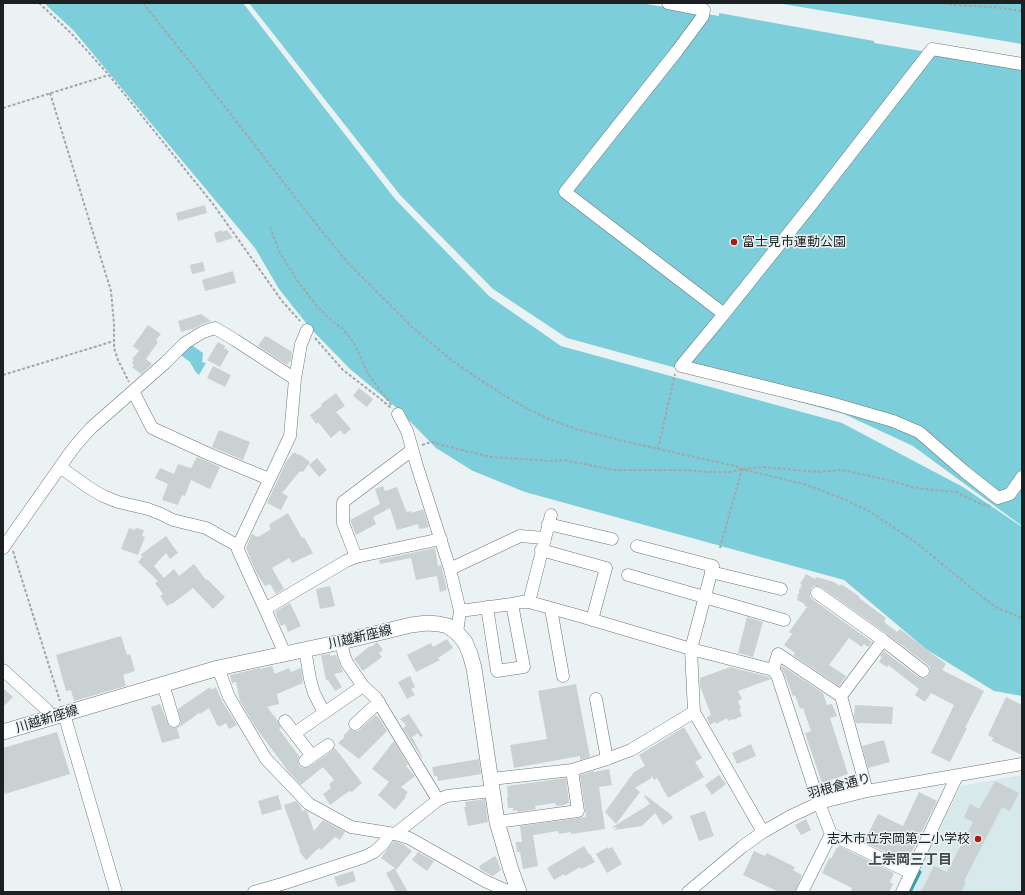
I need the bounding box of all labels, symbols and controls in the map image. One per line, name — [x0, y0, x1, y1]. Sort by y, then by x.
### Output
place label: 富士見市運動公園 — [742, 234, 846, 250]
marker: 富士見市運動公園 — [729, 237, 739, 247]
street label: 川越新座線 — [327, 622, 393, 652]
street label: 川越新座線 — [14, 702, 80, 736]
street label: 羽根倉通り — [806, 770, 872, 802]
place label: 志木市立宗岡第二小学校 — [827, 831, 970, 847]
marker: 志木市立宗岡第二小学校 — [973, 834, 983, 844]
district label: 上宗岡三丁目 — [868, 852, 952, 868]

